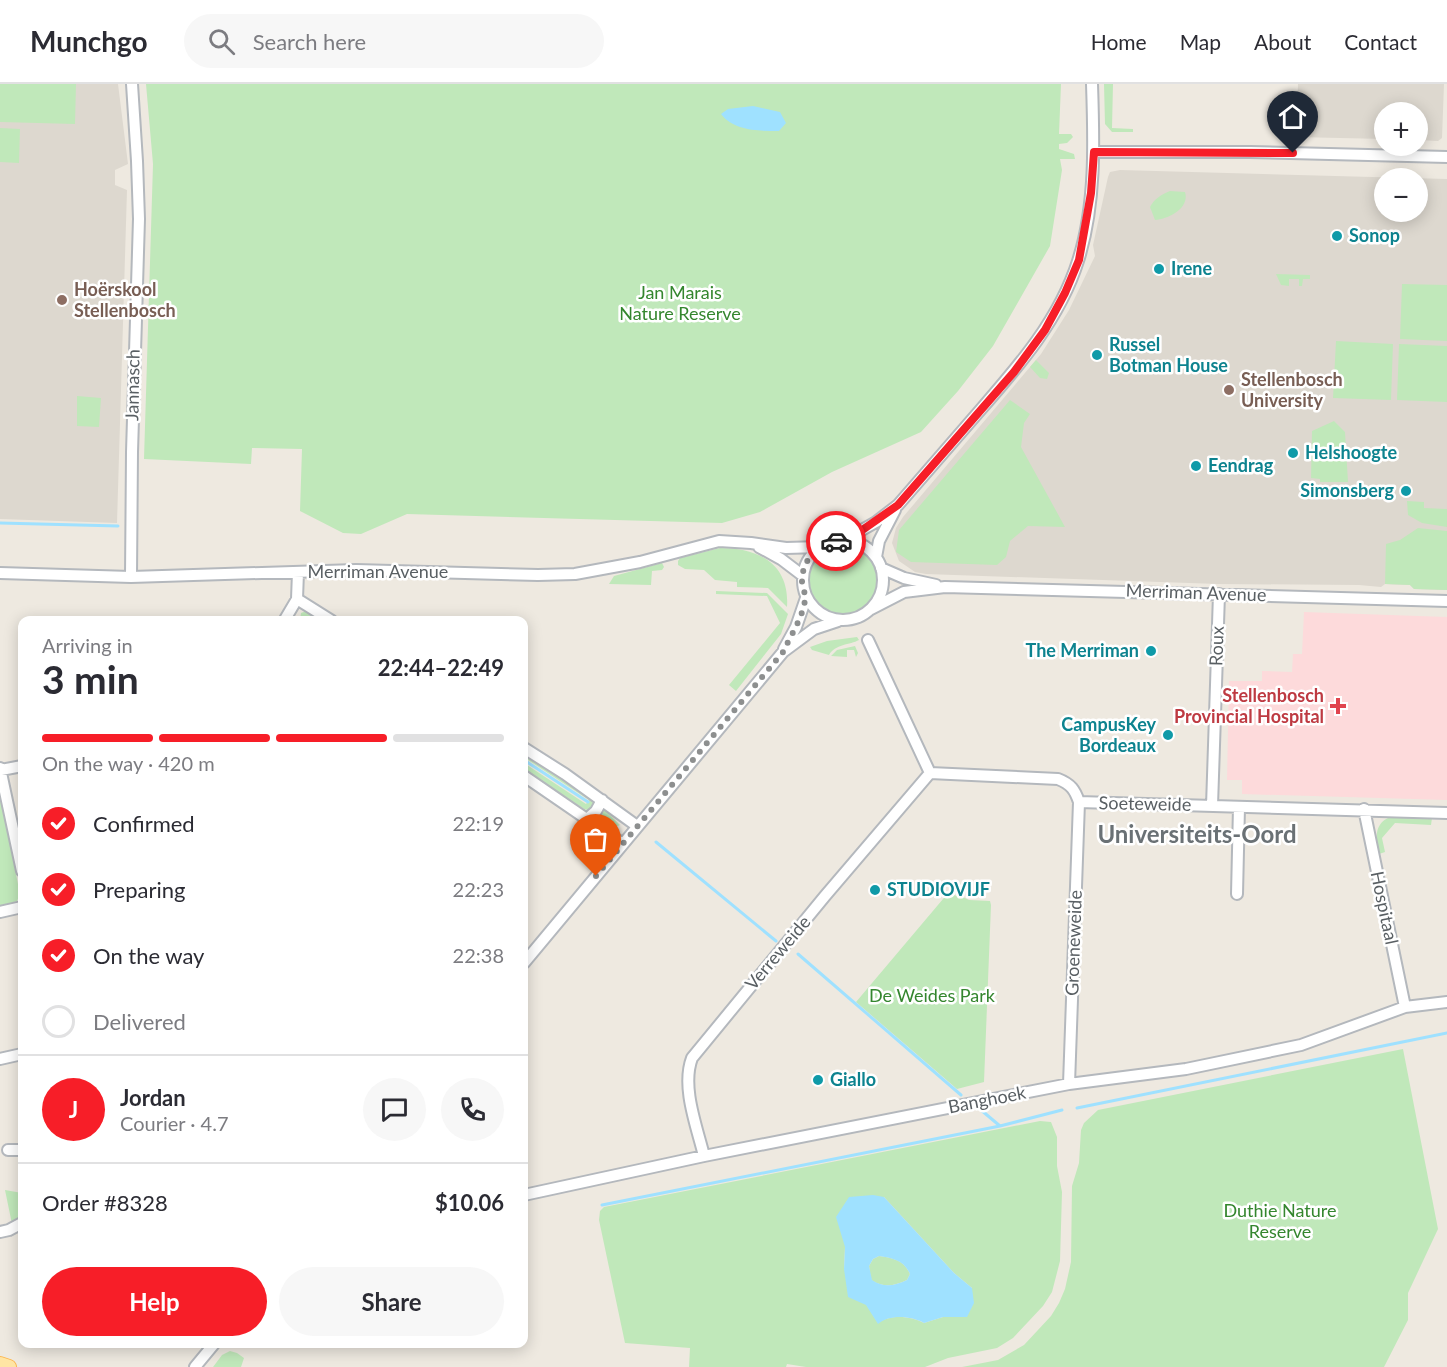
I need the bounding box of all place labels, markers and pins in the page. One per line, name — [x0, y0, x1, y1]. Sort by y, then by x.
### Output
pin — [1267, 91, 1318, 153]
place label: Sonop — [1349, 224, 1400, 246]
marker: Sonop — [1330, 229, 1344, 243]
place label: Irene — [1171, 257, 1212, 279]
marker: Irene — [1152, 262, 1166, 276]
place label: Hoërskool Stellenbosch — [74, 278, 176, 321]
marker: Hoërskool Stellenbosch — [55, 293, 69, 307]
place label: Russel Botman House — [1109, 333, 1228, 376]
marker: Russel Botman House — [1090, 348, 1104, 362]
place label: Stellenbosch University — [1241, 368, 1343, 411]
marker: Stellenbosch University — [1222, 383, 1236, 397]
place label: Helshoogte — [1305, 441, 1397, 463]
marker: Helshoogte — [1286, 446, 1300, 460]
place label: Eendrag — [1208, 454, 1274, 476]
marker: Eendrag — [1189, 459, 1203, 473]
place label: Simonsberg — [1300, 479, 1394, 501]
marker: Simonsberg — [1399, 484, 1413, 498]
place label: The Merriman — [1026, 639, 1139, 661]
marker: The Merriman — [1144, 644, 1158, 658]
place label: Stellenbosch Provincial Hospital — [1174, 684, 1324, 727]
marker: Stellenbosch Provincial Hospital — [1329, 697, 1347, 715]
place label: CampusKey Bordeaux — [1061, 713, 1157, 756]
marker: CampusKey Bordeaux — [1161, 728, 1175, 742]
pin — [570, 814, 621, 876]
place label: STUDIOVIJF — [887, 878, 990, 900]
marker: STUDIOVIJF — [868, 883, 882, 897]
place label: Giallo — [830, 1068, 876, 1090]
marker: Giallo — [811, 1073, 825, 1087]

